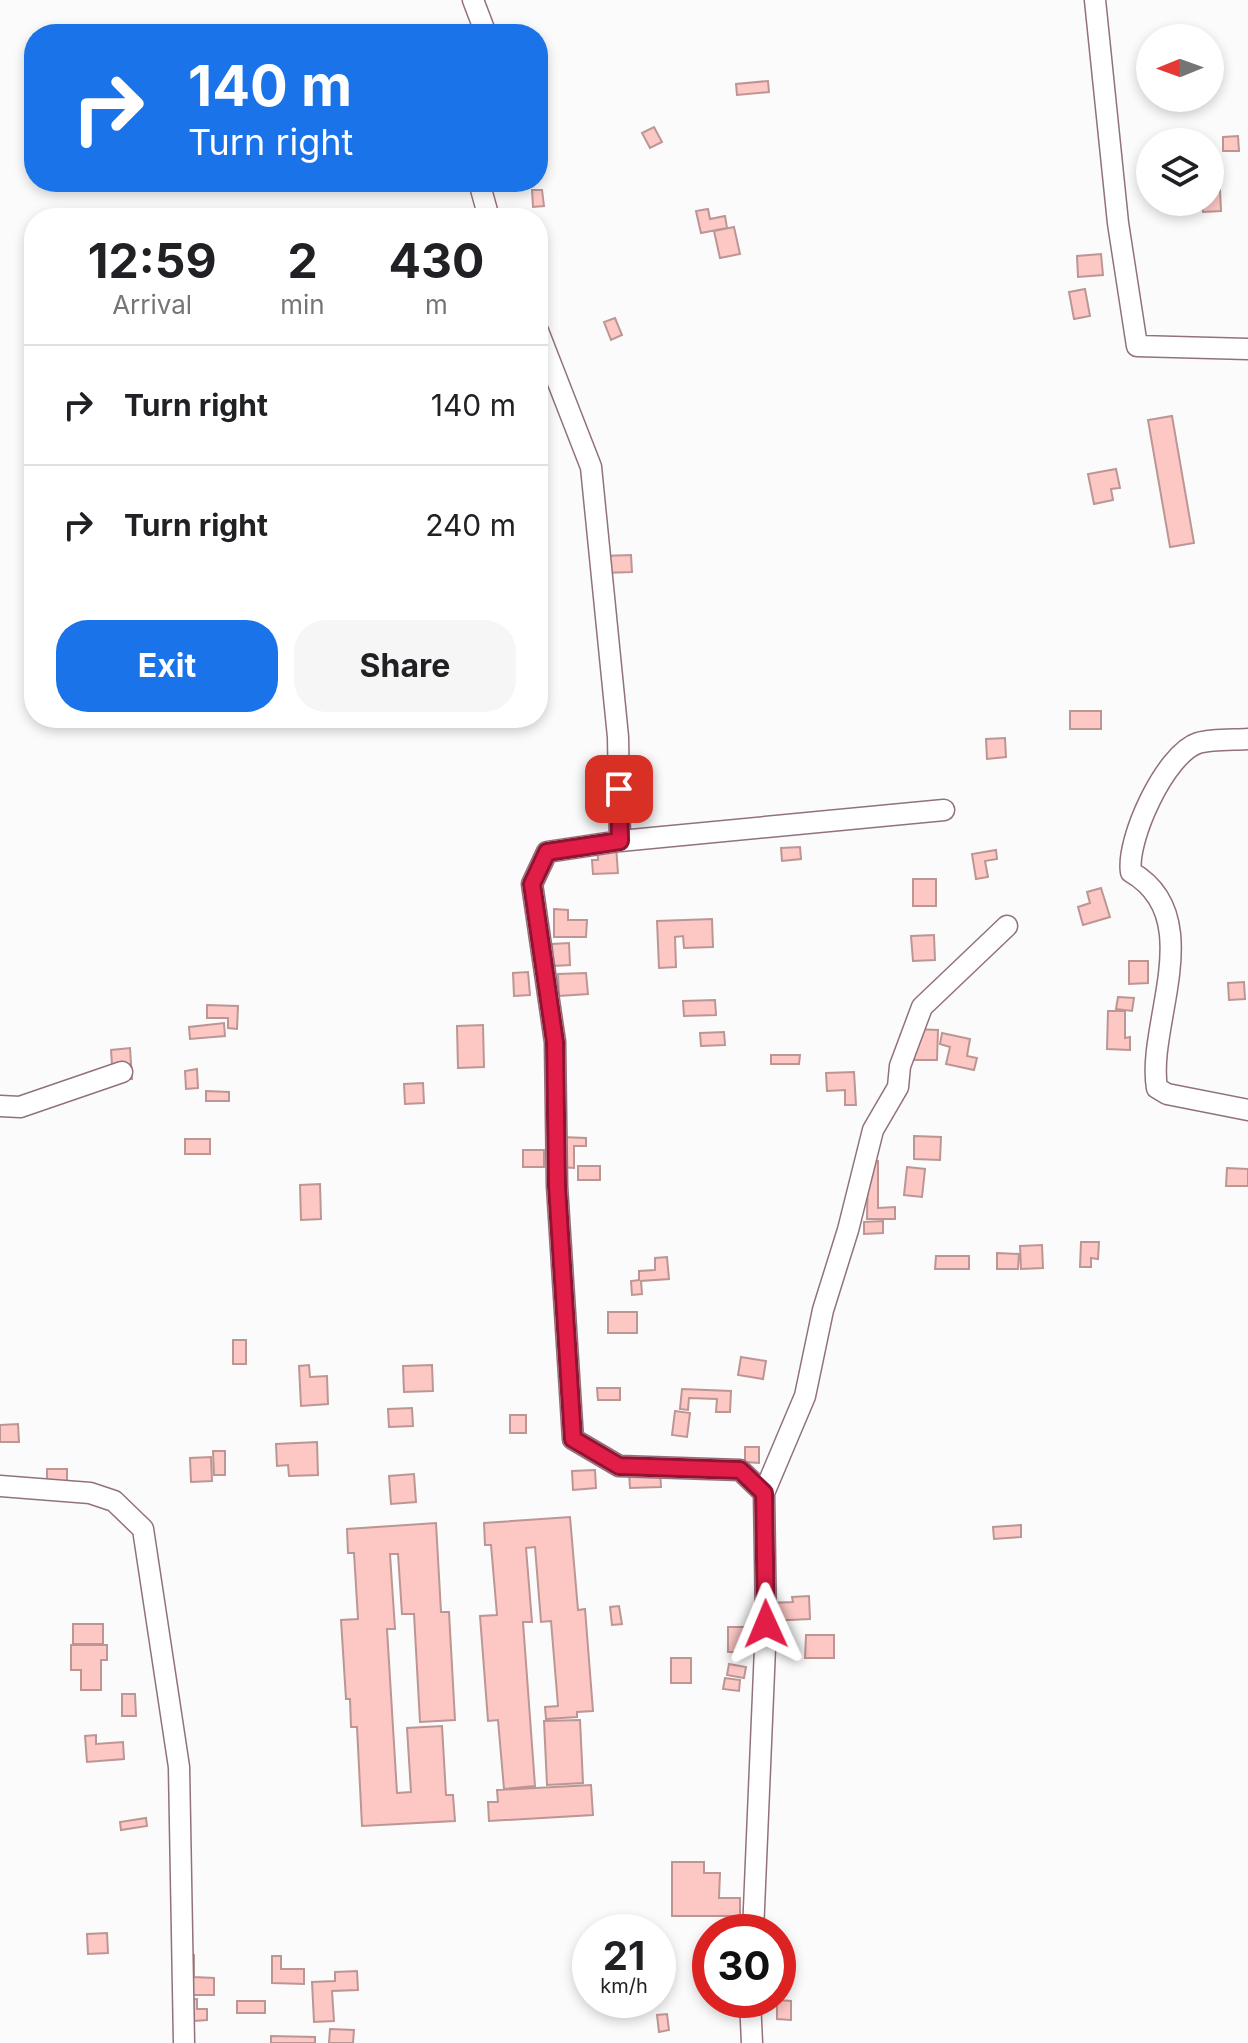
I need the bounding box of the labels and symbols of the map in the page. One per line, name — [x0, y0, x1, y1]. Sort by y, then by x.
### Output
north arrow — [1136, 24, 1224, 112]
pin — [585, 755, 653, 823]
position arrow — [724, 1582, 808, 1666]
speed limit sign: 30 — [692, 1914, 796, 2018]

